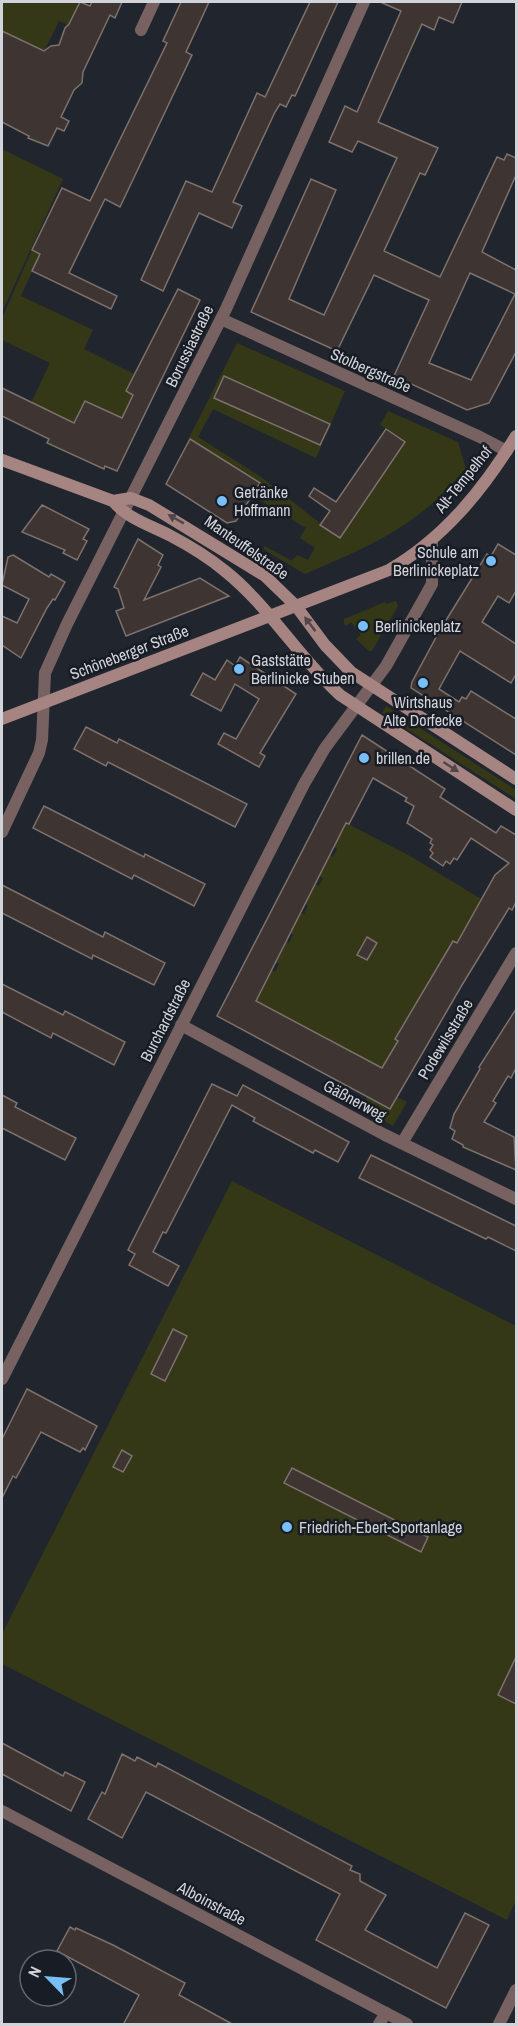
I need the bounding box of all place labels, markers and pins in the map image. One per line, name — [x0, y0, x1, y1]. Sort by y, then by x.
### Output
place label: Getränke Hoffmann — [234, 481, 291, 521]
marker: Getränke Hoffmann — [215, 494, 229, 508]
place label: Schule am Berlinickeplatz — [393, 541, 479, 581]
marker: Schule am Berlinickeplatz — [484, 554, 498, 568]
place label: Berlinickeplatz — [375, 615, 461, 637]
marker: Berlinickeplatz — [356, 619, 370, 633]
place label: Gaststätte Berlinicke Stuben — [251, 649, 355, 689]
marker: Gaststätte Berlinicke Stuben — [232, 662, 246, 676]
marker: Wirtshaus Alte Dorfecke — [416, 676, 430, 690]
place label: Wirtshaus Alte Dorfecke — [383, 691, 462, 731]
place label: brillen.de — [376, 747, 430, 769]
marker: brillen.de — [357, 751, 371, 765]
place label: Friedrich-Ebert-Sportanlage — [299, 1516, 462, 1538]
marker: Friedrich-Ebert-Sportanlage — [280, 1520, 294, 1534]

